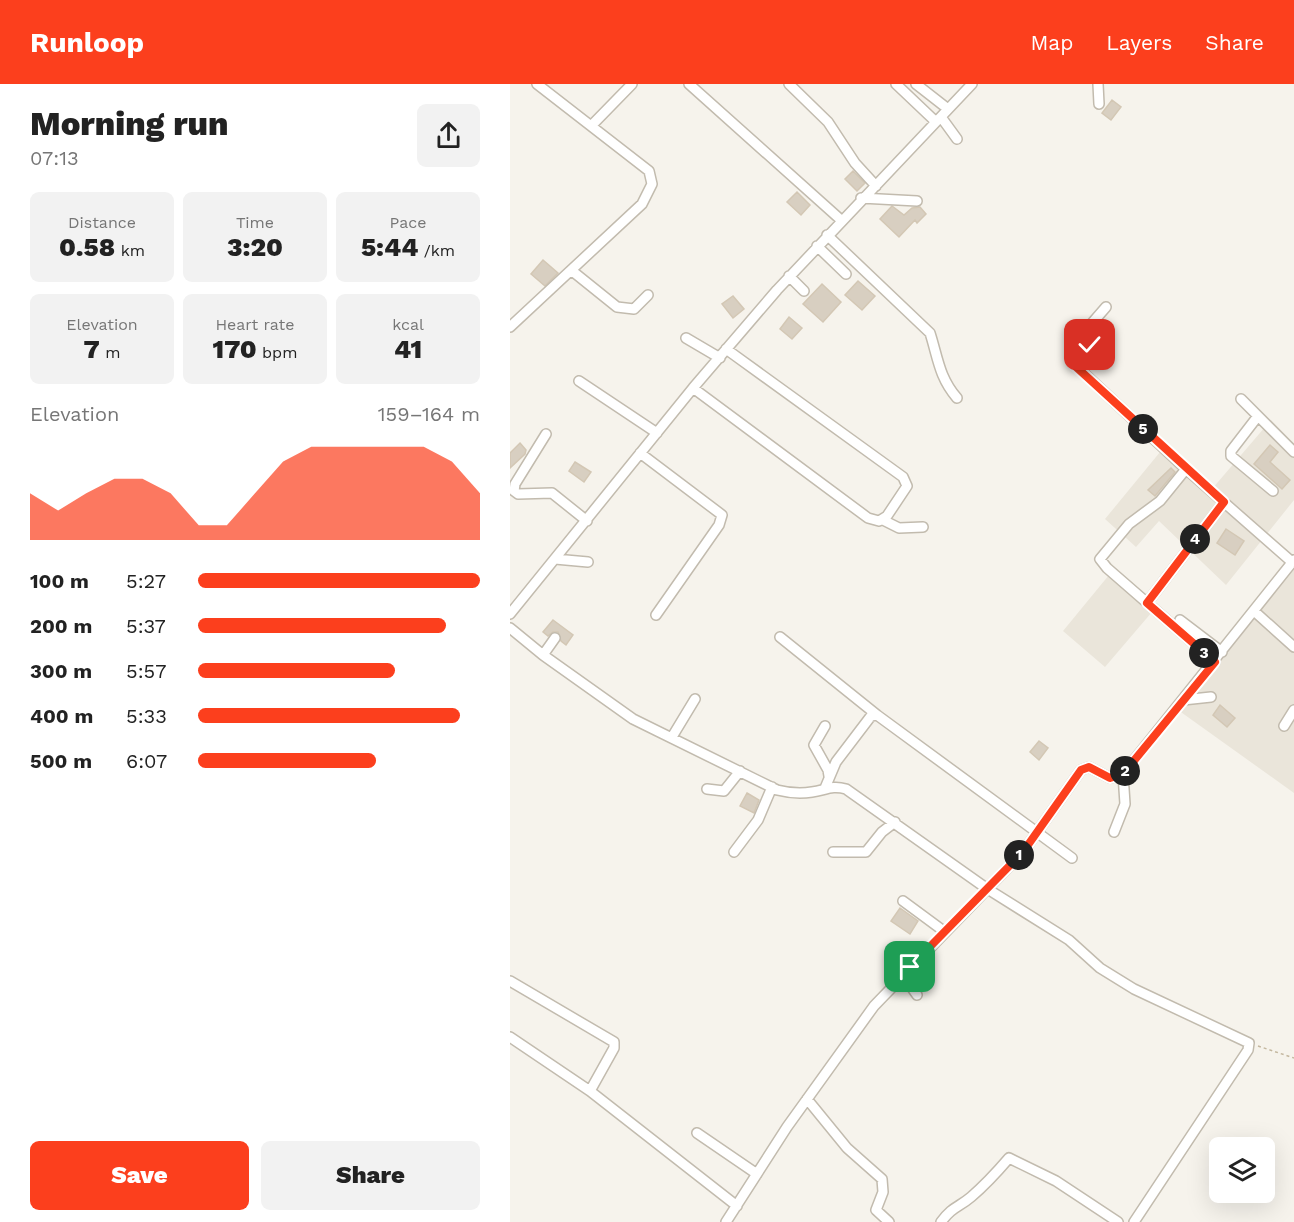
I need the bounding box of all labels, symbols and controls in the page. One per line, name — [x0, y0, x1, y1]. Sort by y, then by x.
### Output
text: Runloop — [30, 26, 144, 59]
text: Map — [1030, 30, 1073, 55]
text: Layers — [1106, 30, 1172, 55]
text: Share — [1205, 30, 1264, 55]
text: Morning run — [30, 104, 229, 143]
button: share — [417, 104, 480, 167]
text: 07:13 — [30, 146, 79, 170]
text: Distance — [68, 213, 136, 232]
text: Time — [236, 213, 274, 232]
text: Pace — [389, 213, 427, 232]
text: 0.58 — [59, 232, 115, 262]
text: 3:20 — [227, 232, 283, 262]
text: 5:44 — [361, 232, 418, 262]
text: km — [115, 241, 145, 260]
text: /km — [418, 241, 455, 260]
text: Elevation — [66, 315, 138, 334]
text: Heart rate — [215, 315, 295, 334]
text: kcal — [392, 315, 424, 334]
pin — [1064, 319, 1115, 370]
icon: check — [1073, 328, 1106, 361]
text: 7 — [84, 334, 100, 364]
text: 170 — [213, 334, 257, 364]
text: 41 — [394, 334, 422, 364]
text: m — [100, 343, 120, 362]
text: bpm — [257, 343, 297, 362]
text: Elevation — [30, 402, 119, 426]
text: 159–164 m — [378, 402, 480, 426]
pin: 5 — [1128, 414, 1158, 444]
text: 5 — [1138, 419, 1148, 438]
pin: 4 — [1180, 524, 1210, 554]
text: 4 — [1190, 529, 1200, 548]
text: 100 m — [30, 569, 89, 593]
text: 5:27 — [126, 569, 166, 593]
text: 200 m — [30, 614, 92, 638]
text: 5:37 — [126, 614, 166, 638]
pin: 3 — [1189, 638, 1219, 668]
text: 3 — [1199, 643, 1209, 662]
text: 300 m — [30, 659, 92, 683]
text: 5:57 — [126, 659, 166, 683]
text: 400 m — [30, 704, 93, 728]
text: 5:33 — [126, 704, 167, 728]
text: 500 m — [30, 749, 92, 773]
text: 6:07 — [126, 749, 167, 773]
pin: 2 — [1110, 756, 1140, 786]
text: 2 — [1120, 761, 1130, 780]
pin: 1 — [1004, 840, 1034, 870]
text: 1 — [1016, 845, 1022, 864]
pin — [884, 941, 935, 992]
icon: arrive — [893, 950, 926, 983]
map controls — [1209, 1137, 1275, 1203]
button: layers — [1209, 1137, 1275, 1203]
button: Save — [30, 1141, 249, 1210]
button: Share — [261, 1141, 480, 1210]

